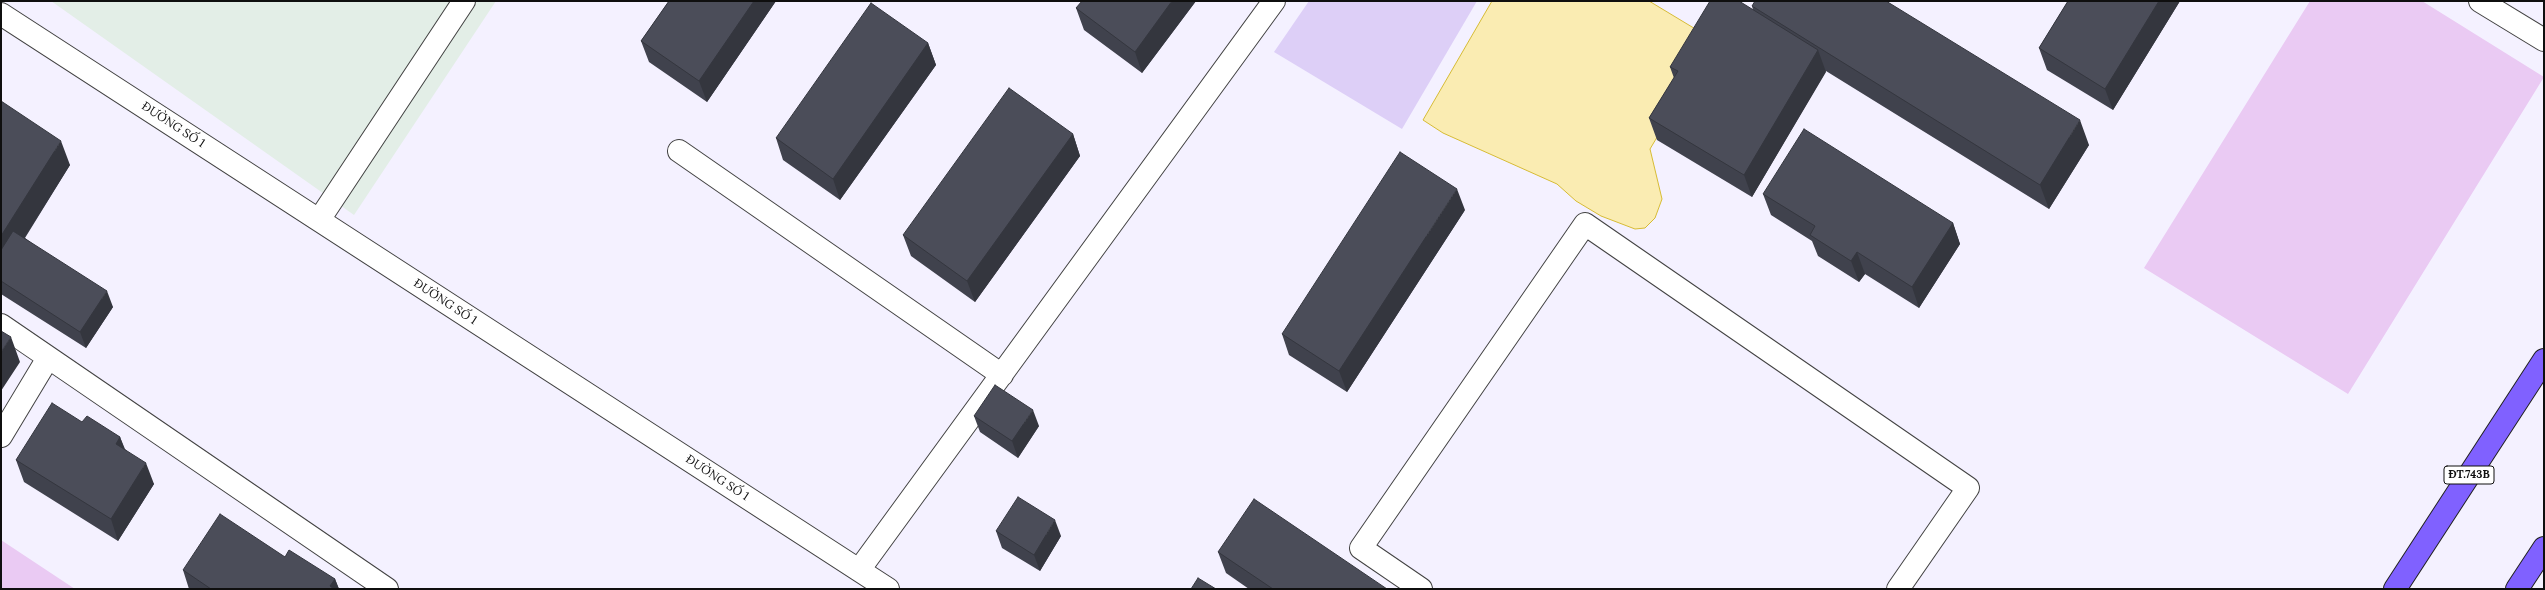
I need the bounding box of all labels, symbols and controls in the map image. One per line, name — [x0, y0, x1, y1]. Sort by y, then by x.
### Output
street label: ĐƯỜNG SỐ 1 — [139, 99, 207, 151]
street label: ĐƯỜNG SỐ 1 — [411, 276, 479, 328]
street label: ĐƯỜNG SỐ 1 — [683, 452, 751, 504]
road number: ĐT.743B — [2444, 466, 2494, 484]

